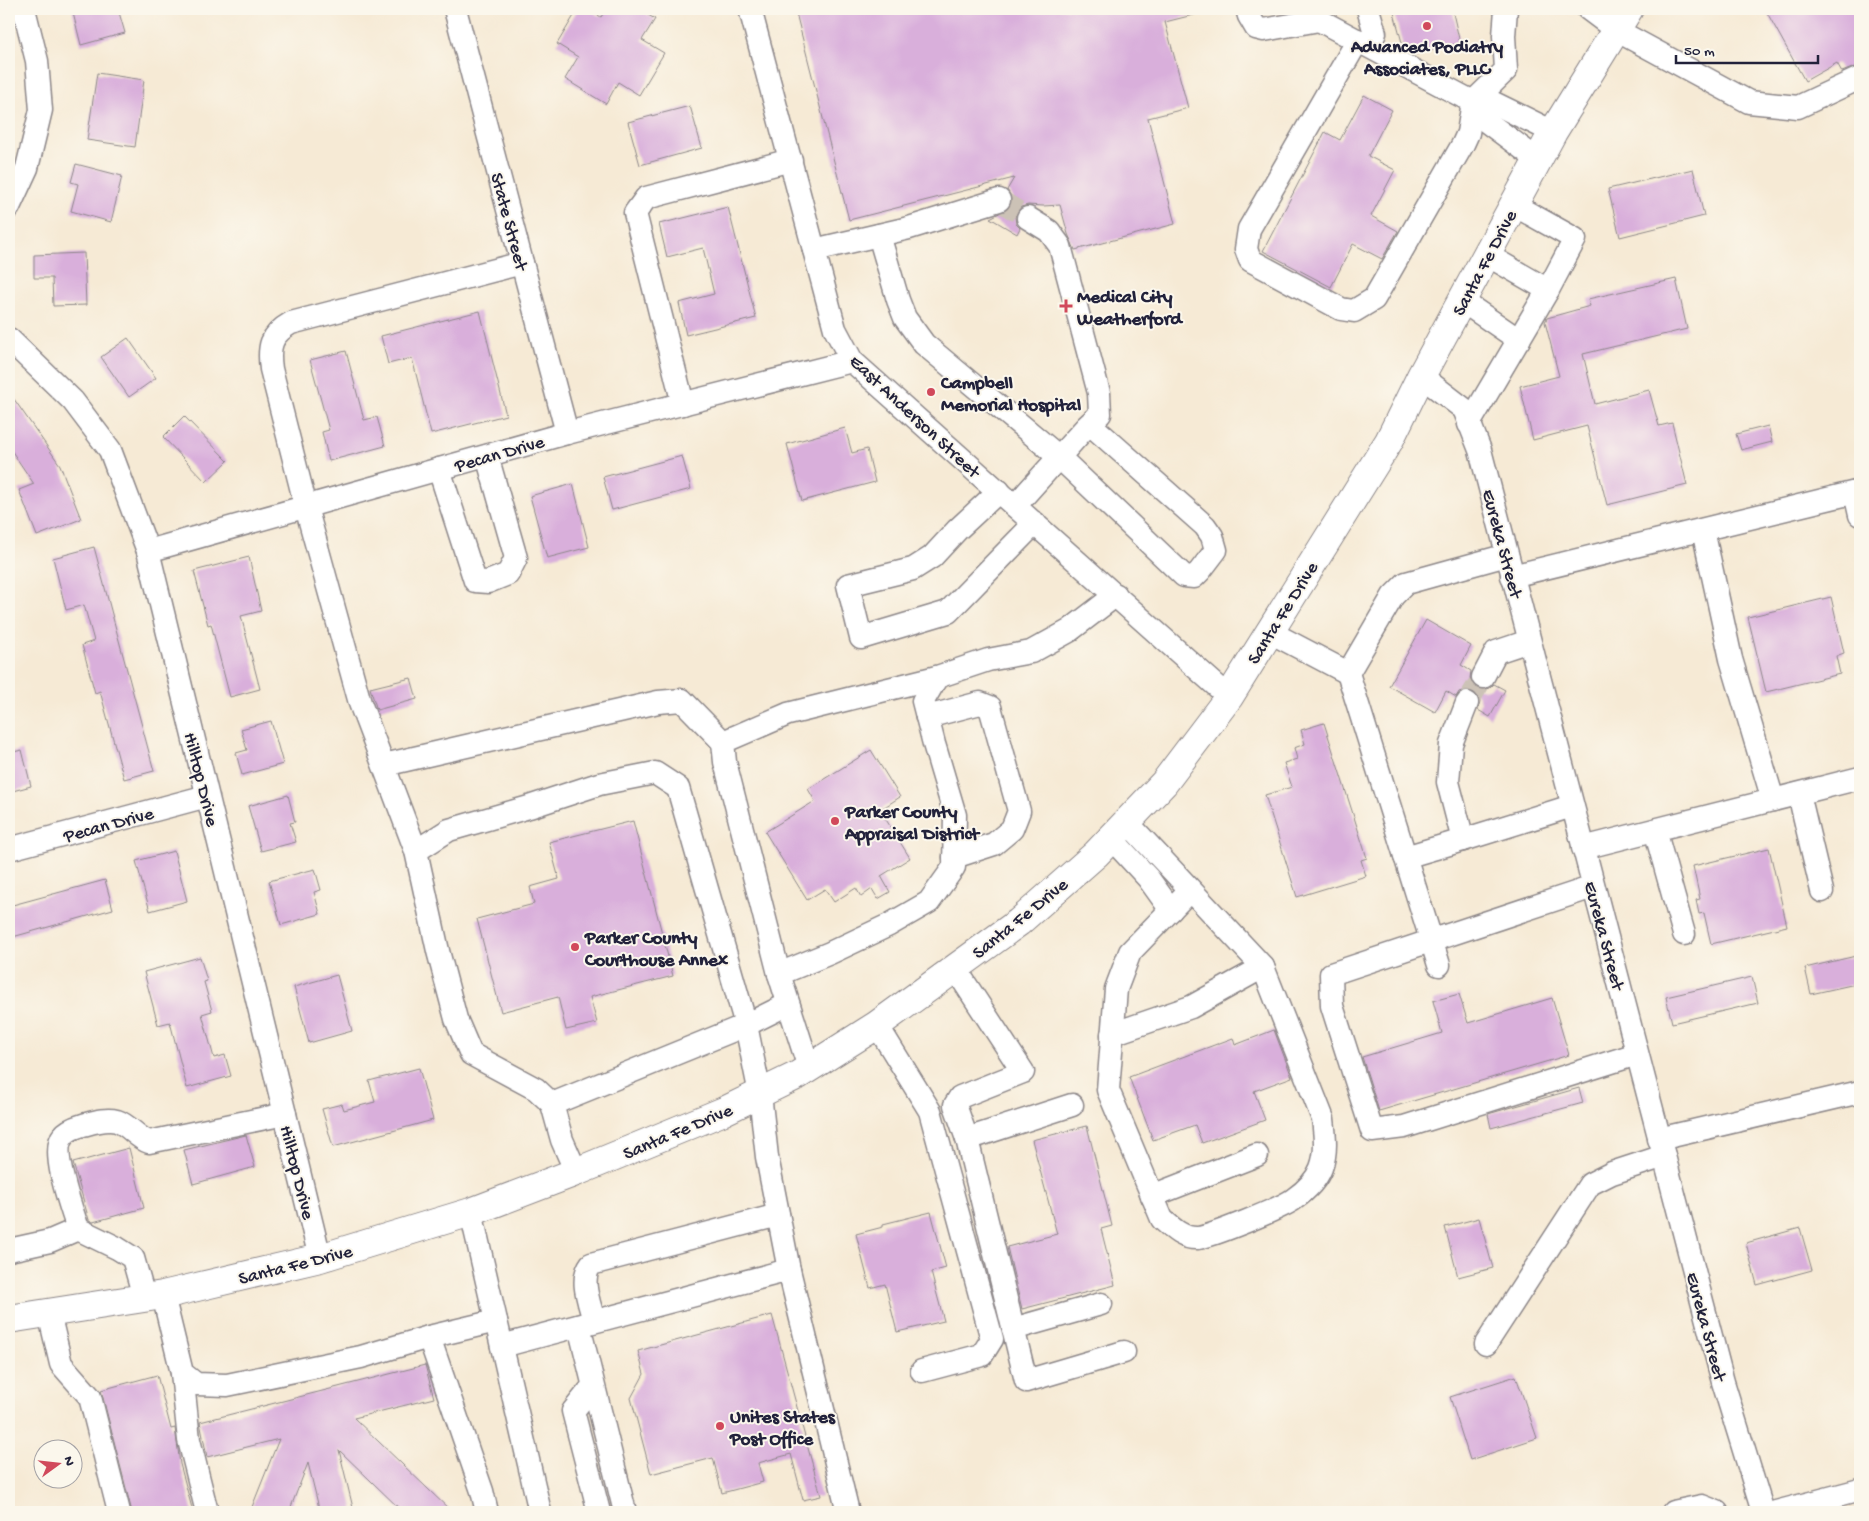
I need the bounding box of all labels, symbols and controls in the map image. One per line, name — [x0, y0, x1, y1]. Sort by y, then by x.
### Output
marker: Advanced Podiatry Associates, PLLC — [1421, 20, 1433, 32]
scale bar — [1676, 32, 1819, 64]
place label: Advanced Podiatry Associates, PLLC — [1350, 37, 1504, 82]
text: 50 m — [1684, 43, 1715, 61]
street label: State Street — [484, 171, 532, 275]
street label: Santa Fe Drive — [1449, 207, 1524, 321]
place label: Medical City Weatherford — [1076, 287, 1183, 332]
marker: Medical City Weatherford — [1059, 299, 1073, 313]
street label: East Anderson Street — [843, 351, 985, 486]
place label: Campbell Memorial Hospital — [940, 373, 1081, 418]
marker: Campbell Memorial Hospital — [925, 386, 937, 398]
street label: Pecan Drive — [451, 432, 548, 479]
street label: Eureka Street — [1475, 487, 1527, 603]
street label: Santa Fe Drive — [1243, 558, 1325, 669]
street label: Hilltop Drive — [177, 730, 222, 829]
place label: Parker County Appraisal District — [844, 802, 981, 847]
street label: Pecan Drive — [60, 803, 157, 850]
marker: Parker County Appraisal District — [829, 815, 841, 827]
street label: Santa Fe Drive — [969, 874, 1074, 965]
street label: Eureka Street — [1577, 879, 1629, 995]
place label: Parker County Courthouse Annex — [584, 928, 729, 973]
marker: Parker County Courthouse Annex — [569, 941, 581, 953]
street label: Santa Fe Drive — [620, 1100, 737, 1167]
street label: Hilltop Drive — [273, 1123, 318, 1222]
street label: Santa Fe Drive — [236, 1241, 355, 1292]
street label: Eureka Street — [1679, 1270, 1731, 1386]
place label: Unites States Post Office — [729, 1407, 836, 1452]
marker: Unites States Post Office — [714, 1420, 726, 1432]
north arrow — [32, 1438, 82, 1488]
text: N — [59, 1455, 78, 1468]

